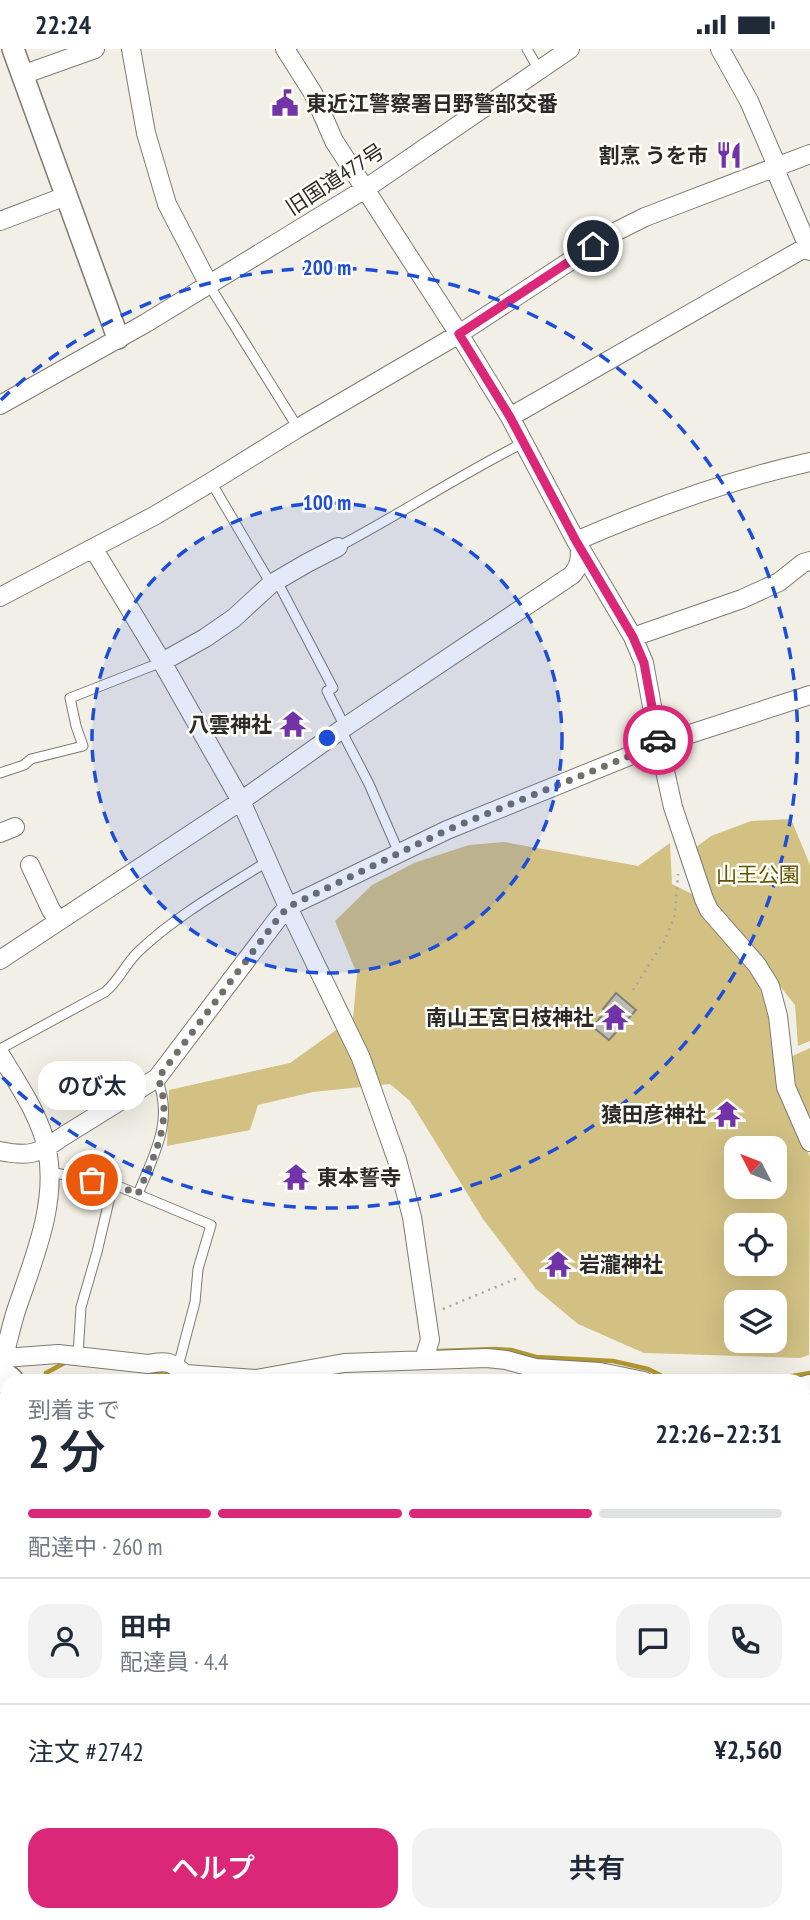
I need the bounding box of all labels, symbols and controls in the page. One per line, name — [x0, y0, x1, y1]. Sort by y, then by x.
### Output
text: 22:24 — [35, 8, 91, 41]
public building icon: 東近江警察署日野警部交番 — [270, 88, 300, 118]
place label: 東近江警察署日野警部交番 — [306, 90, 558, 117]
street label: 旧国道477号 — [281, 137, 389, 221]
restaurant icon: 割烹 うを市 — [714, 140, 744, 170]
place label: 割烹 うを市 — [599, 142, 708, 169]
pin — [563, 216, 623, 276]
icon: home — [574, 227, 612, 265]
text: 200 m — [303, 254, 351, 281]
text: 100 m — [303, 489, 351, 516]
courier — [623, 705, 693, 775]
temple icon: 八雲神社 — [278, 709, 308, 739]
place label: 八雲神社 — [188, 711, 272, 738]
icon: car — [639, 721, 677, 759]
centre of rings — [315, 726, 339, 750]
park label: 山王公園 — [716, 861, 800, 888]
temple icon: 南山王宮日枝神社 — [600, 1002, 630, 1032]
place label: 南山王宮日枝神社 — [426, 1004, 594, 1031]
callout: のび太 — [38, 1061, 146, 1110]
text: のび太 — [58, 1071, 127, 1100]
temple icon: 猿田彦神社 — [712, 1099, 742, 1129]
place label: 猿田彦神社 — [601, 1101, 706, 1128]
north arrow — [724, 1136, 788, 1199]
map controls — [724, 1136, 787, 1353]
pin — [62, 1150, 122, 1210]
icon: bag — [73, 1161, 111, 1199]
temple icon: 東本誓寺 — [281, 1162, 311, 1192]
place label: 東本誓寺 — [317, 1164, 401, 1191]
button: locate — [724, 1213, 787, 1276]
temple icon: 岩瀧神社 — [543, 1249, 573, 1279]
place label: 岩瀧神社 — [579, 1251, 663, 1278]
button: layers — [724, 1290, 787, 1353]
text: 到着まで — [28, 1395, 120, 1424]
text: 22:26–22:31 — [655, 1417, 782, 1450]
text: 2 分 — [28, 1421, 105, 1481]
text: 配達中 · 260 m — [28, 1532, 163, 1561]
button: person — [28, 1604, 102, 1678]
button: chat — [616, 1604, 690, 1678]
button: phone — [708, 1604, 782, 1678]
text: 田中 — [120, 1610, 172, 1643]
text: 配達員 · 4.4 — [120, 1647, 228, 1676]
text: ¥2,560 — [714, 1733, 782, 1766]
text: 注文 #2742 — [28, 1735, 144, 1768]
button: ヘルプ — [28, 1828, 398, 1908]
button: 共有 — [412, 1828, 782, 1908]

